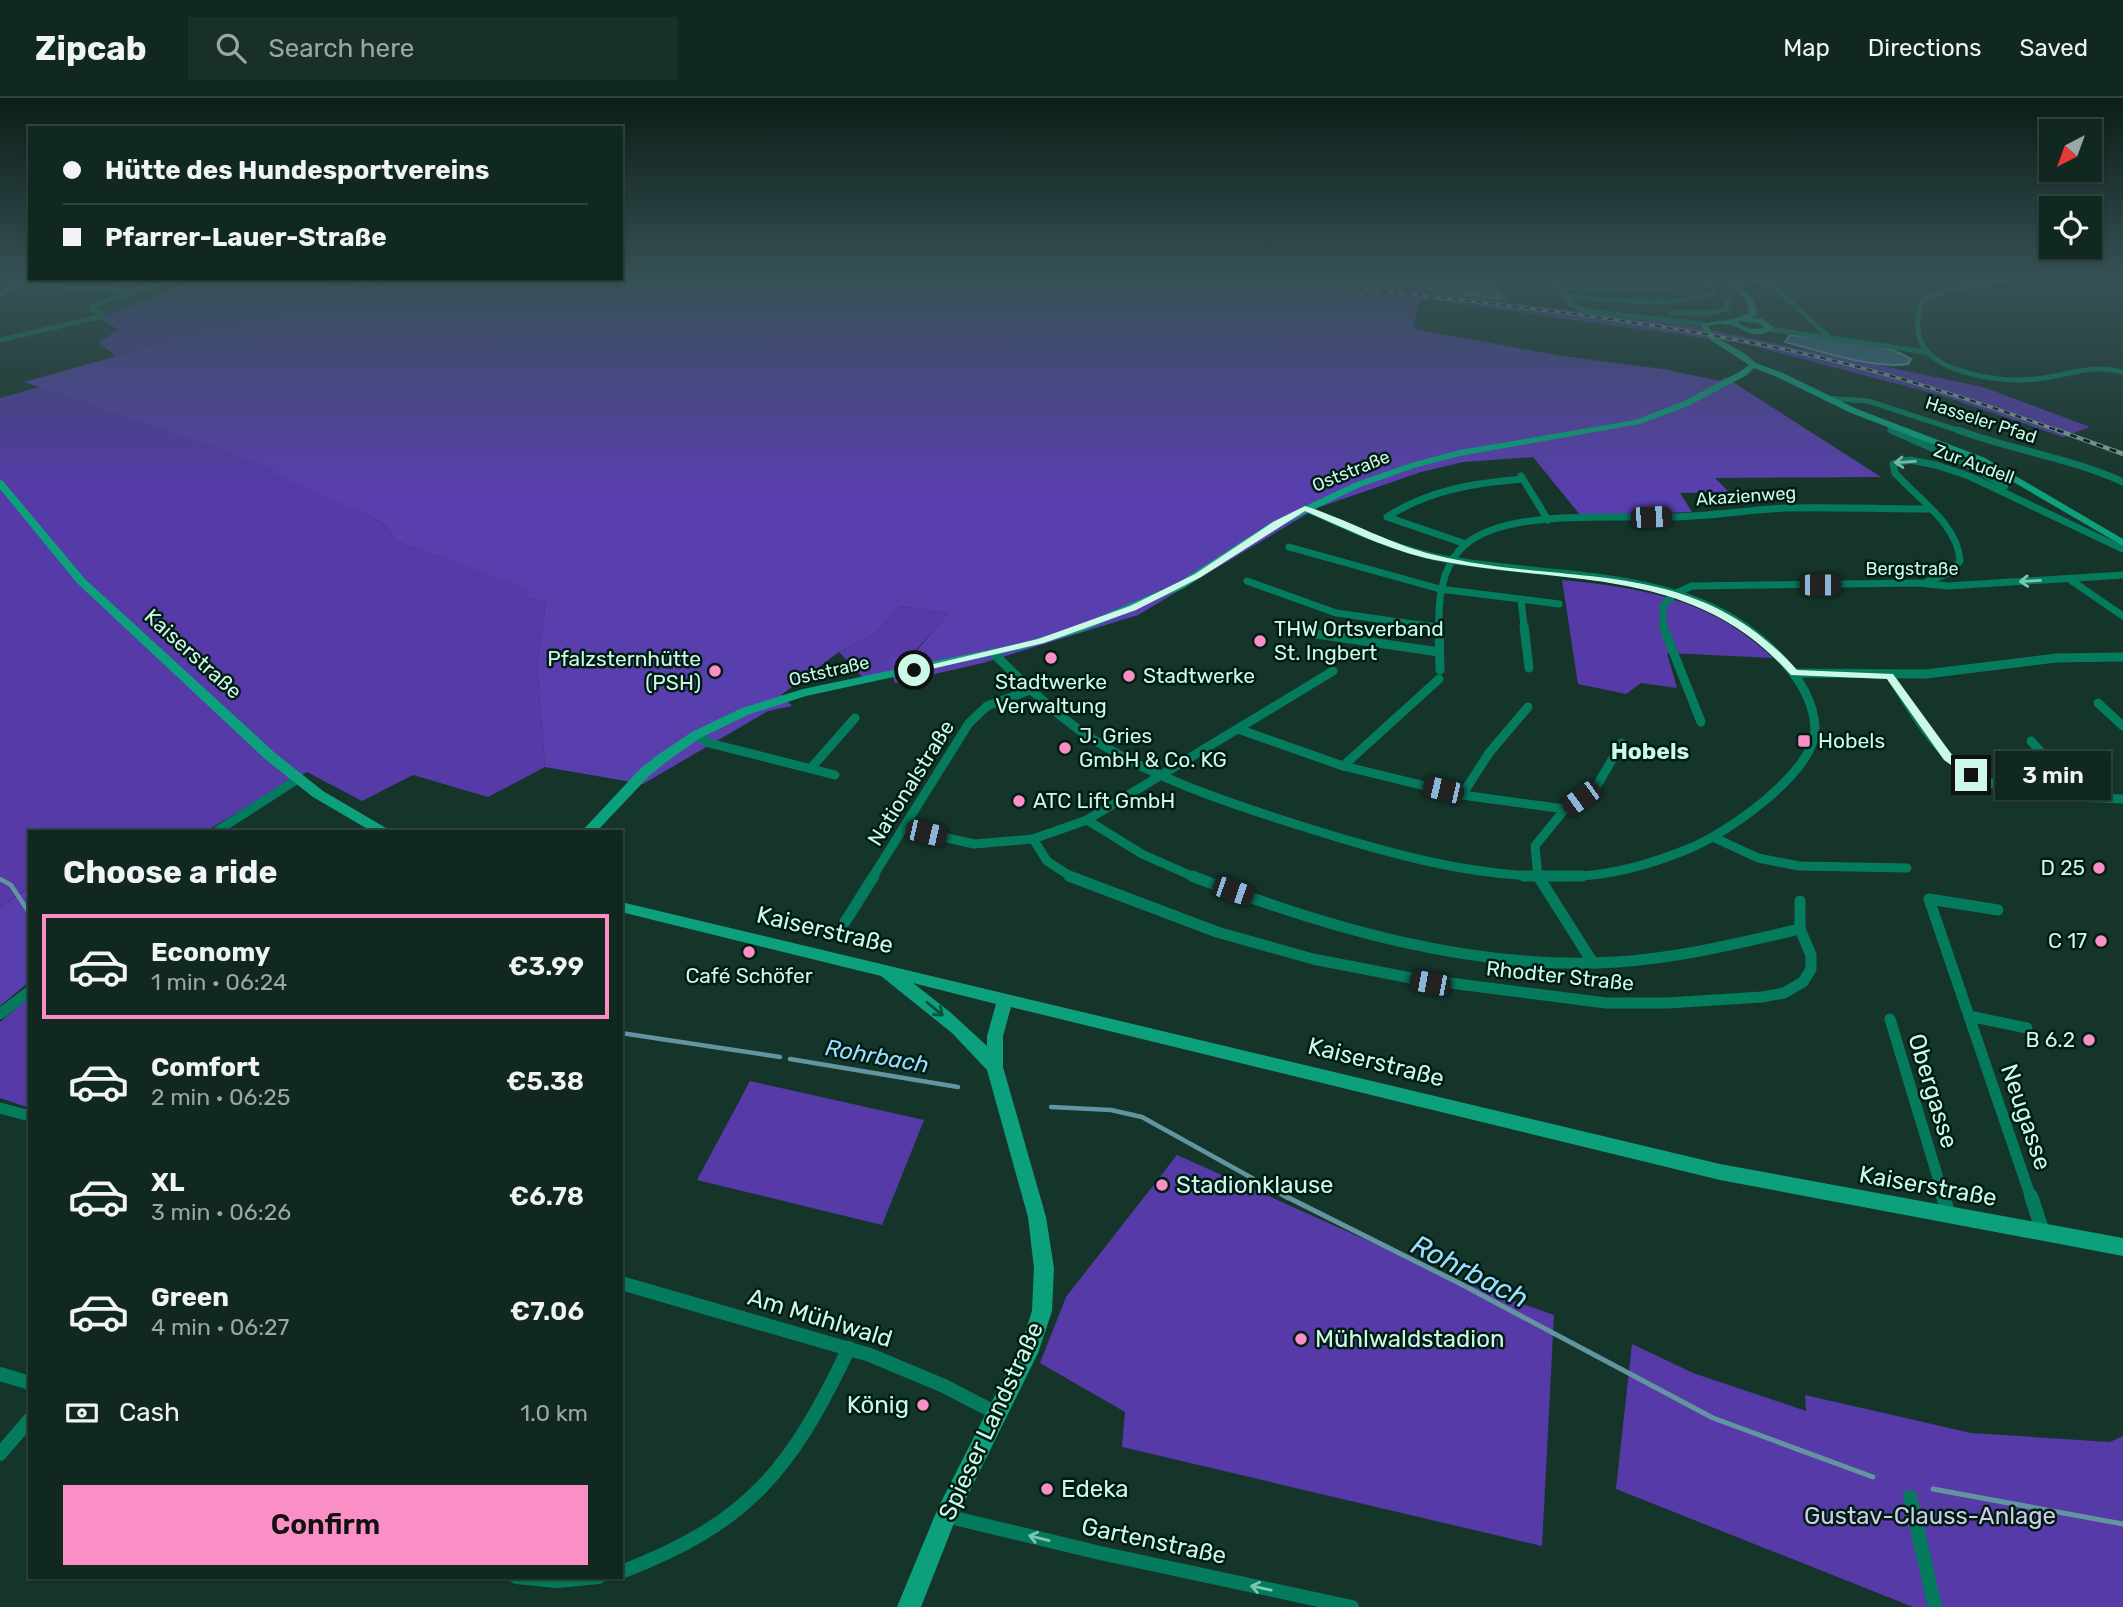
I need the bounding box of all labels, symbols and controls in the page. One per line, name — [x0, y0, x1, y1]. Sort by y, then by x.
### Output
search box — [188, 17, 678, 80]
text: Zipcab — [35, 29, 146, 68]
icon: search — [212, 29, 250, 67]
text: Search here — [268, 33, 414, 64]
text: Map — [1783, 34, 1830, 62]
text: Directions — [1868, 34, 1981, 62]
text: Saved — [2019, 34, 2088, 62]
north arrow — [2039, 119, 2102, 182]
map controls — [2039, 119, 2102, 259]
text: Hütte des Hundesportvereins — [105, 155, 489, 186]
button: locate — [2039, 196, 2102, 259]
text: Pfarrer-Lauer-Straße — [105, 222, 387, 253]
street label: Hasseler Pfad — [1923, 392, 2039, 448]
street label: Zur Audell — [1931, 439, 2017, 489]
street label: Oststraße — [1309, 445, 1393, 497]
one-way arrow — [1894, 456, 1917, 469]
street label: Akazienweg — [1695, 482, 1797, 510]
car — [1630, 506, 1673, 528]
street label: Bergstraße — [1865, 558, 1959, 580]
car — [1800, 575, 1842, 596]
one-way arrow — [2020, 575, 2042, 588]
street label: Kaiserstraße — [140, 604, 247, 704]
place label: THW Ortsverband St. Ingbert — [1274, 616, 1444, 665]
marker: THW Ortsverband St. Ingbert — [1252, 633, 1268, 649]
place label: Pfalzsternhütte (PSH) — [547, 646, 701, 695]
marker: Stadtwerke Verwaltung — [1043, 650, 1059, 666]
street label: Oststraße — [787, 651, 871, 691]
route start — [898, 654, 930, 686]
marker: Pfalzsternhütte (PSH) — [707, 663, 723, 679]
place label: Stadtwerke — [1143, 663, 1255, 688]
marker: Stadtwerke — [1121, 668, 1137, 684]
place label: Stadtwerke Verwaltung — [995, 669, 1107, 718]
street label: Nationalstraße — [862, 715, 959, 850]
place label: J. Gries GmbH & Co. KG — [1079, 723, 1227, 772]
place label: Hobels — [1818, 728, 1885, 753]
marker: Hobels — [1796, 733, 1812, 749]
district label: Hobels — [1611, 737, 1690, 765]
marker: J. Gries GmbH & Co. KG — [1057, 740, 1073, 756]
callout: 3 min — [1996, 750, 2111, 800]
route end — [1955, 759, 1987, 791]
text: 3 min — [2022, 761, 2084, 789]
car — [1421, 775, 1466, 805]
car — [1558, 777, 1605, 819]
place label: ATC Lift GmbH — [1033, 788, 1175, 813]
marker: ATC Lift GmbH — [1011, 793, 1027, 809]
car — [904, 818, 949, 848]
text: Choose a ride — [63, 853, 277, 891]
place label: D 25 — [2041, 855, 2085, 880]
marker: D 25 — [2091, 860, 2107, 876]
car — [1210, 874, 1257, 908]
street label: Kaiserstraße — [754, 901, 896, 959]
place label: C 17 — [2048, 928, 2087, 953]
marker: C 17 — [2093, 933, 2109, 949]
icon: car — [67, 935, 130, 998]
text: Economy — [151, 937, 270, 968]
marker: Café Schöfer — [741, 944, 757, 960]
text: €3.99 — [508, 951, 584, 982]
street label: Rhodter Straße — [1485, 955, 1635, 996]
place label: Café Schöfer — [685, 963, 813, 988]
text: 1 min · 06:24 — [151, 968, 287, 996]
car — [1408, 969, 1453, 997]
one-way arrow — [926, 1001, 944, 1017]
place label: B 6.2 — [2026, 1027, 2075, 1052]
street label: Obergasse — [1902, 1030, 1964, 1152]
street label: Kaiserstraße — [1305, 1032, 1447, 1092]
marker: B 6.2 — [2081, 1032, 2097, 1048]
water label: Rohrbach — [823, 1033, 931, 1079]
icon: car — [67, 1050, 130, 1113]
text: Comfort — [151, 1052, 260, 1083]
street label: Neugasse — [1995, 1060, 2057, 1174]
text: €5.38 — [506, 1066, 584, 1097]
text: 2 min · 06:25 — [151, 1083, 290, 1111]
street label: Kaiserstraße — [1857, 1160, 1999, 1212]
icon: car — [67, 1165, 130, 1228]
text: XL — [151, 1167, 184, 1198]
place label: Stadionklause — [1176, 1171, 1334, 1199]
marker: Stadionklause — [1154, 1177, 1170, 1193]
text: €6.78 — [509, 1181, 584, 1212]
text: 3 min · 06:26 — [151, 1198, 291, 1226]
water label: Rohrbach — [1405, 1228, 1534, 1315]
icon: car — [67, 1280, 130, 1343]
text: Green — [151, 1282, 229, 1313]
street label: Am Mühlwald — [744, 1283, 896, 1353]
text: €7.06 — [510, 1296, 584, 1327]
text: 4 min · 06:27 — [151, 1313, 289, 1341]
street label: Spieser Landstraße — [933, 1317, 1049, 1525]
place label: Mühlwaldstadion — [1315, 1325, 1504, 1353]
marker: Mühlwaldstadion — [1293, 1331, 1309, 1347]
place label: König — [847, 1391, 909, 1419]
icon: cash — [63, 1394, 101, 1432]
text: Cash — [119, 1397, 180, 1428]
marker: König — [915, 1397, 931, 1413]
text: 1.0 km — [520, 1399, 588, 1427]
place label: Edeka — [1061, 1475, 1129, 1503]
marker: Edeka — [1039, 1481, 1055, 1497]
button: Confirm — [63, 1485, 588, 1565]
park label: Gustav-Clauss-Anlage — [1804, 1502, 2056, 1530]
street label: Gartenstraße — [1079, 1512, 1229, 1570]
one-way arrow — [1028, 1531, 1051, 1545]
one-way arrow — [1250, 1580, 1273, 1594]

